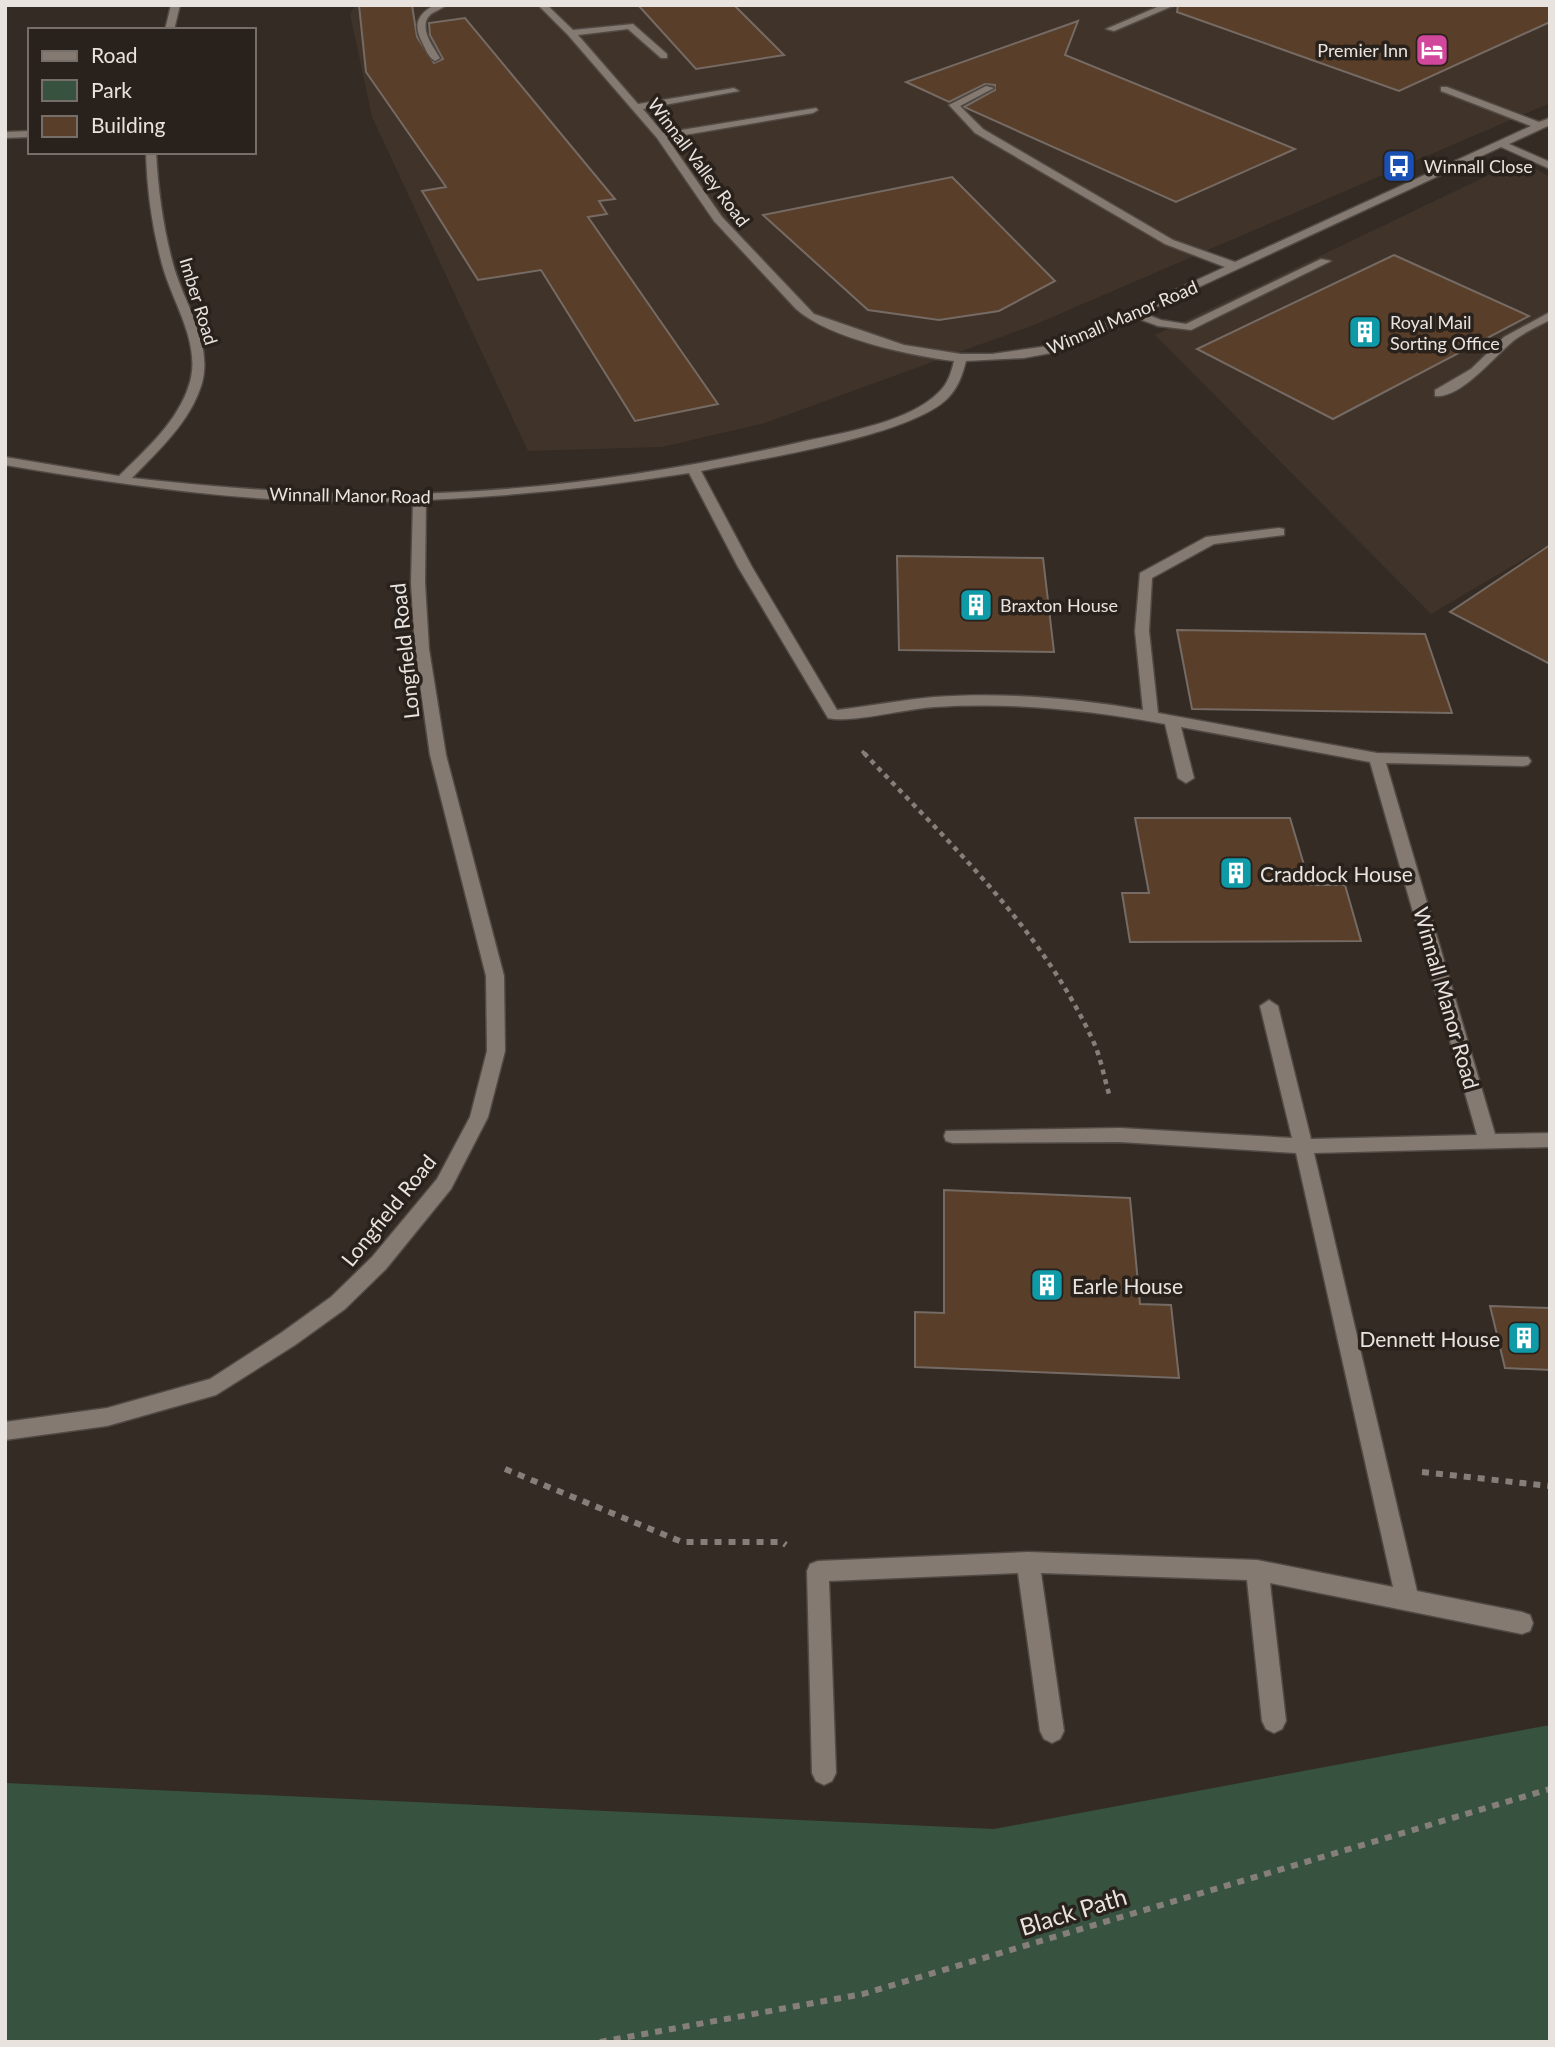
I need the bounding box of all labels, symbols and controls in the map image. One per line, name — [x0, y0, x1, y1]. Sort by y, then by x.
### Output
legend — [28, 28, 256, 154]
hotel icon: Premier Inn — [1413, 31, 1451, 69]
place label: Premier Inn — [1317, 39, 1408, 61]
text: Road — [91, 42, 138, 67]
text: Park — [91, 77, 132, 102]
street label: Winnall Valley Road — [643, 93, 755, 231]
text: Building — [91, 112, 166, 137]
bus stop icon: Winnall Close — [1380, 147, 1418, 185]
place label: Winnall Close — [1424, 155, 1533, 177]
street label: Imber Road — [175, 255, 223, 347]
street label: Winnall Manor Road — [1043, 275, 1201, 359]
place label: Royal Mail Sorting Office — [1390, 311, 1500, 354]
building icon: Royal Mail Sorting Office — [1346, 313, 1384, 351]
street label: Winnall Manor Road — [269, 483, 431, 507]
street label: Longfield Road — [384, 582, 424, 720]
building icon: Braxton House — [957, 586, 995, 624]
place label: Braxton House — [1000, 594, 1118, 616]
building icon: Craddock House — [1217, 854, 1255, 892]
place label: Craddock House — [1260, 861, 1413, 886]
street label: Winnall Manor Road — [1409, 904, 1485, 1092]
street label: Longfield Road — [335, 1149, 441, 1271]
building icon: Earle House — [1028, 1266, 1066, 1304]
place label: Earle House — [1072, 1273, 1183, 1298]
building icon: Dennett House — [1505, 1319, 1543, 1357]
place label: Dennett House — [1359, 1326, 1500, 1351]
street label: Black Path — [1016, 1881, 1130, 1941]

